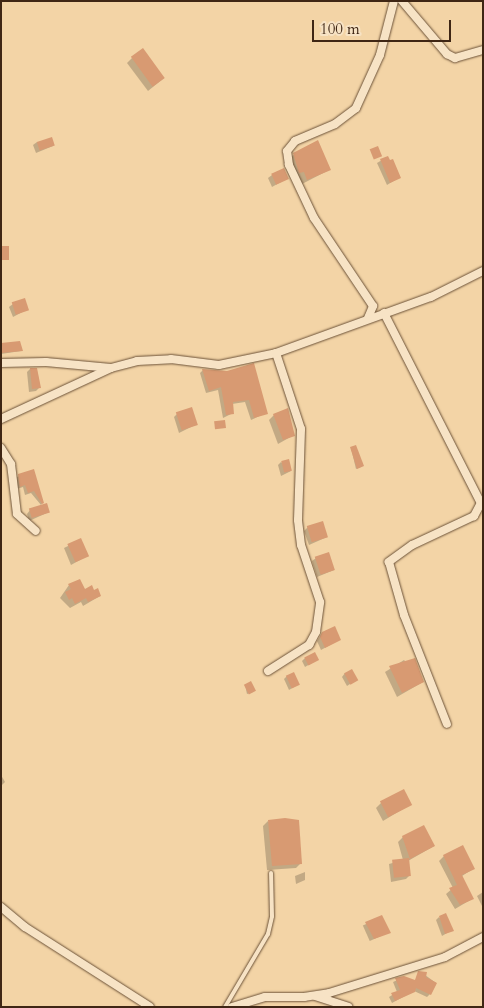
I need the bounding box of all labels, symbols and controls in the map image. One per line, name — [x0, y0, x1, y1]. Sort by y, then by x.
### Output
scale bar — [314, 10, 453, 42]
text: 100 m — [320, 19, 360, 39]

